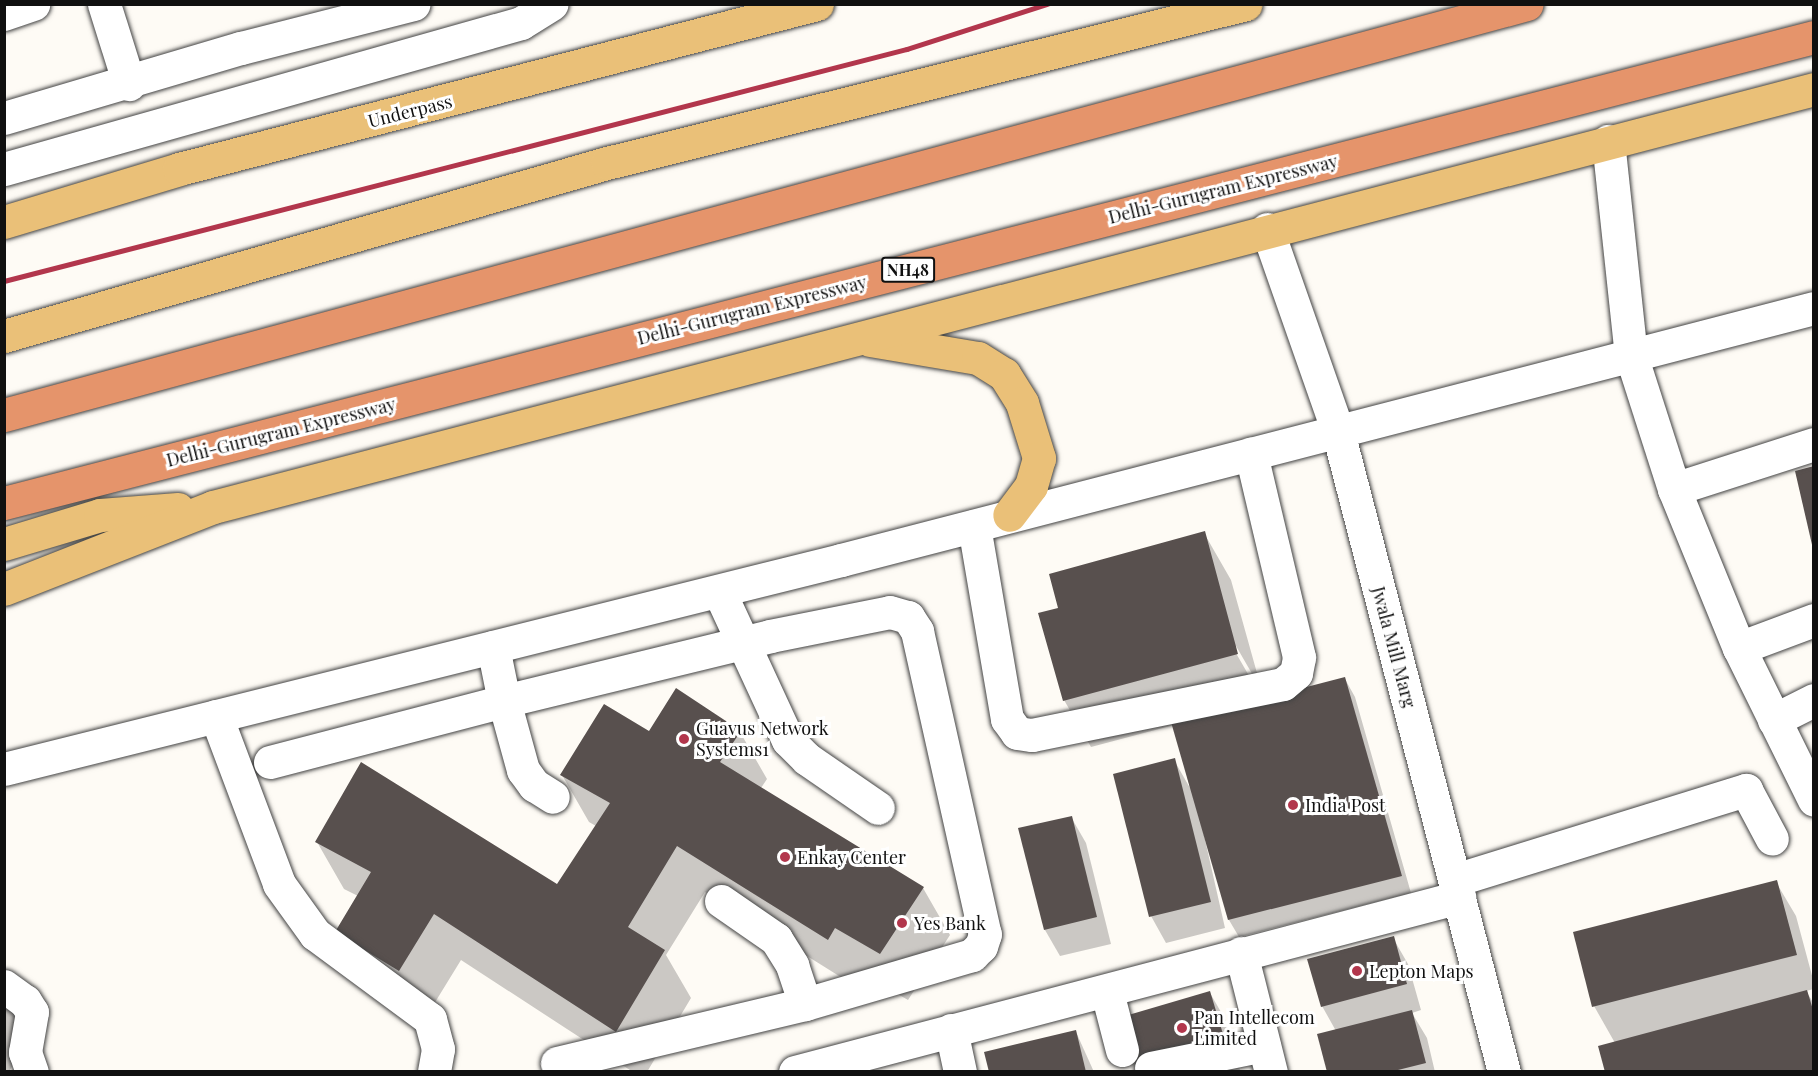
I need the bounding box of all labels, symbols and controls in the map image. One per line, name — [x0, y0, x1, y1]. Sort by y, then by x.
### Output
street label: Underpass — [366, 90, 454, 132]
street label: Delhi-Gurugram Expressway — [1106, 150, 1340, 228]
road number: NH48 — [881, 257, 935, 283]
street label: Delhi-Gurugram Expressway — [635, 271, 869, 349]
street label: Delhi-Gurugram Expressway — [164, 393, 398, 471]
street label: Jwala Mill Marg — [1367, 584, 1421, 710]
place label: Guavus Network Systems1 — [696, 718, 829, 760]
marker: Guavus Network Systems1 — [677, 732, 691, 746]
place label: India Post — [1305, 794, 1386, 816]
marker: India Post — [1286, 798, 1300, 812]
place label: Enkay Center — [797, 846, 907, 868]
marker: Enkay Center — [778, 850, 792, 864]
place label: Yes Bank — [914, 912, 986, 934]
marker: Yes Bank — [895, 916, 909, 930]
place label: Lepton Maps — [1369, 960, 1474, 982]
marker: Lepton Maps — [1350, 964, 1364, 978]
place label: Pan Intellecom Limited — [1194, 1007, 1315, 1050]
marker: Pan Intellecom Limited — [1175, 1021, 1189, 1035]

